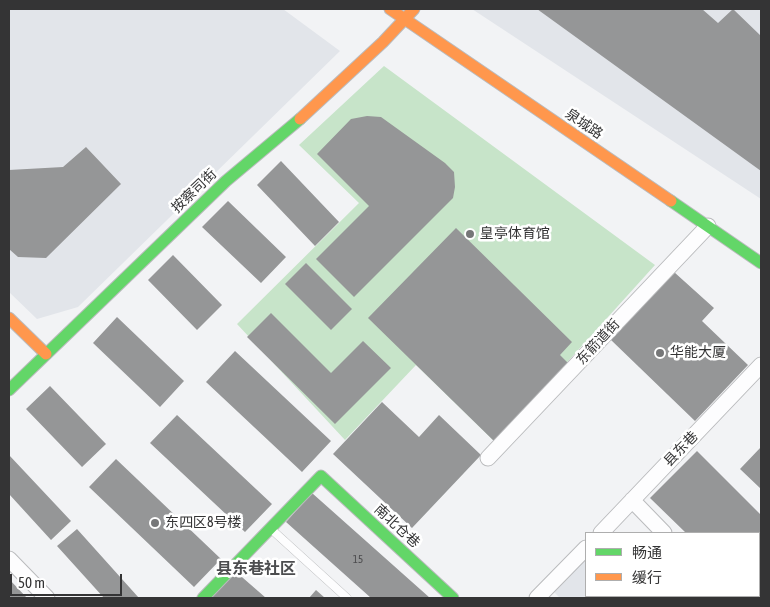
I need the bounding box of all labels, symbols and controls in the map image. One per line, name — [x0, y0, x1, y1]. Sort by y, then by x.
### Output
street label: 泉城路 — [562, 105, 606, 143]
street label: 按察司街 — [168, 166, 220, 216]
place label: 皇亭体育馆 — [480, 226, 550, 242]
marker: 皇亭体育馆 — [464, 228, 476, 240]
street label: 东箭道街 — [573, 316, 623, 368]
place label: 华能大厦 — [670, 345, 726, 361]
marker: 华能大厦 — [654, 347, 666, 359]
street label: 县东巷 — [660, 428, 702, 470]
street label: 南北仓巷 — [371, 501, 423, 551]
place label: 东四区8号楼 — [165, 515, 242, 531]
marker: 东四区8号楼 — [149, 517, 161, 529]
legend — [585, 532, 760, 597]
text: 畅通 — [632, 544, 662, 561]
house number: 15 — [353, 553, 363, 567]
district label: 县东巷社区 — [216, 559, 296, 579]
scale bar — [12, 564, 125, 596]
text: 缓行 — [632, 569, 662, 586]
text: 50 m — [18, 574, 45, 591]

